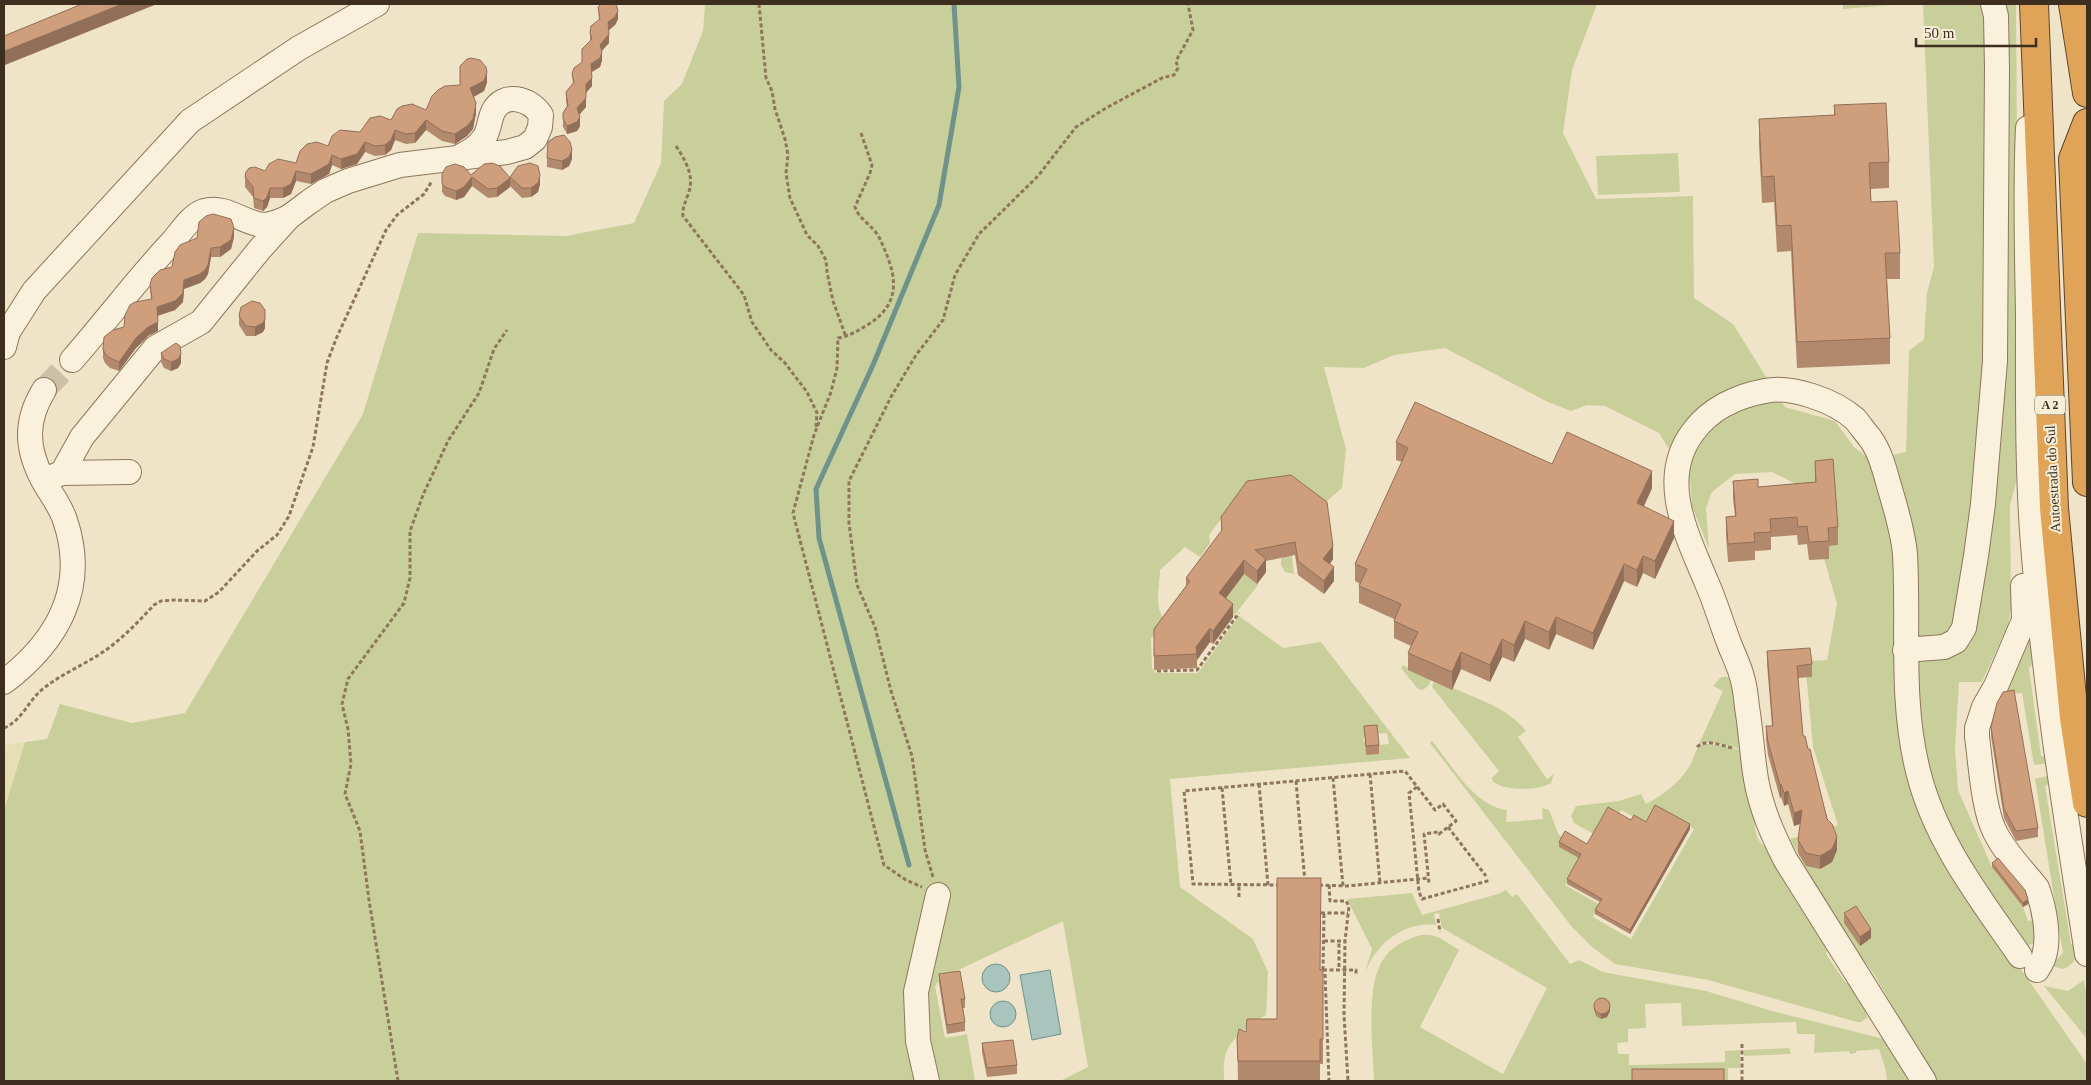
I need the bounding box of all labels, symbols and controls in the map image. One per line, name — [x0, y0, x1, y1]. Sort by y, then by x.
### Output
scale bar — [1916, 15, 2036, 47]
text: 50 m — [1924, 25, 1955, 41]
road number: A 2 — [2035, 396, 2065, 414]
street label: Autoestrada do Sul — [2043, 425, 2063, 533]

